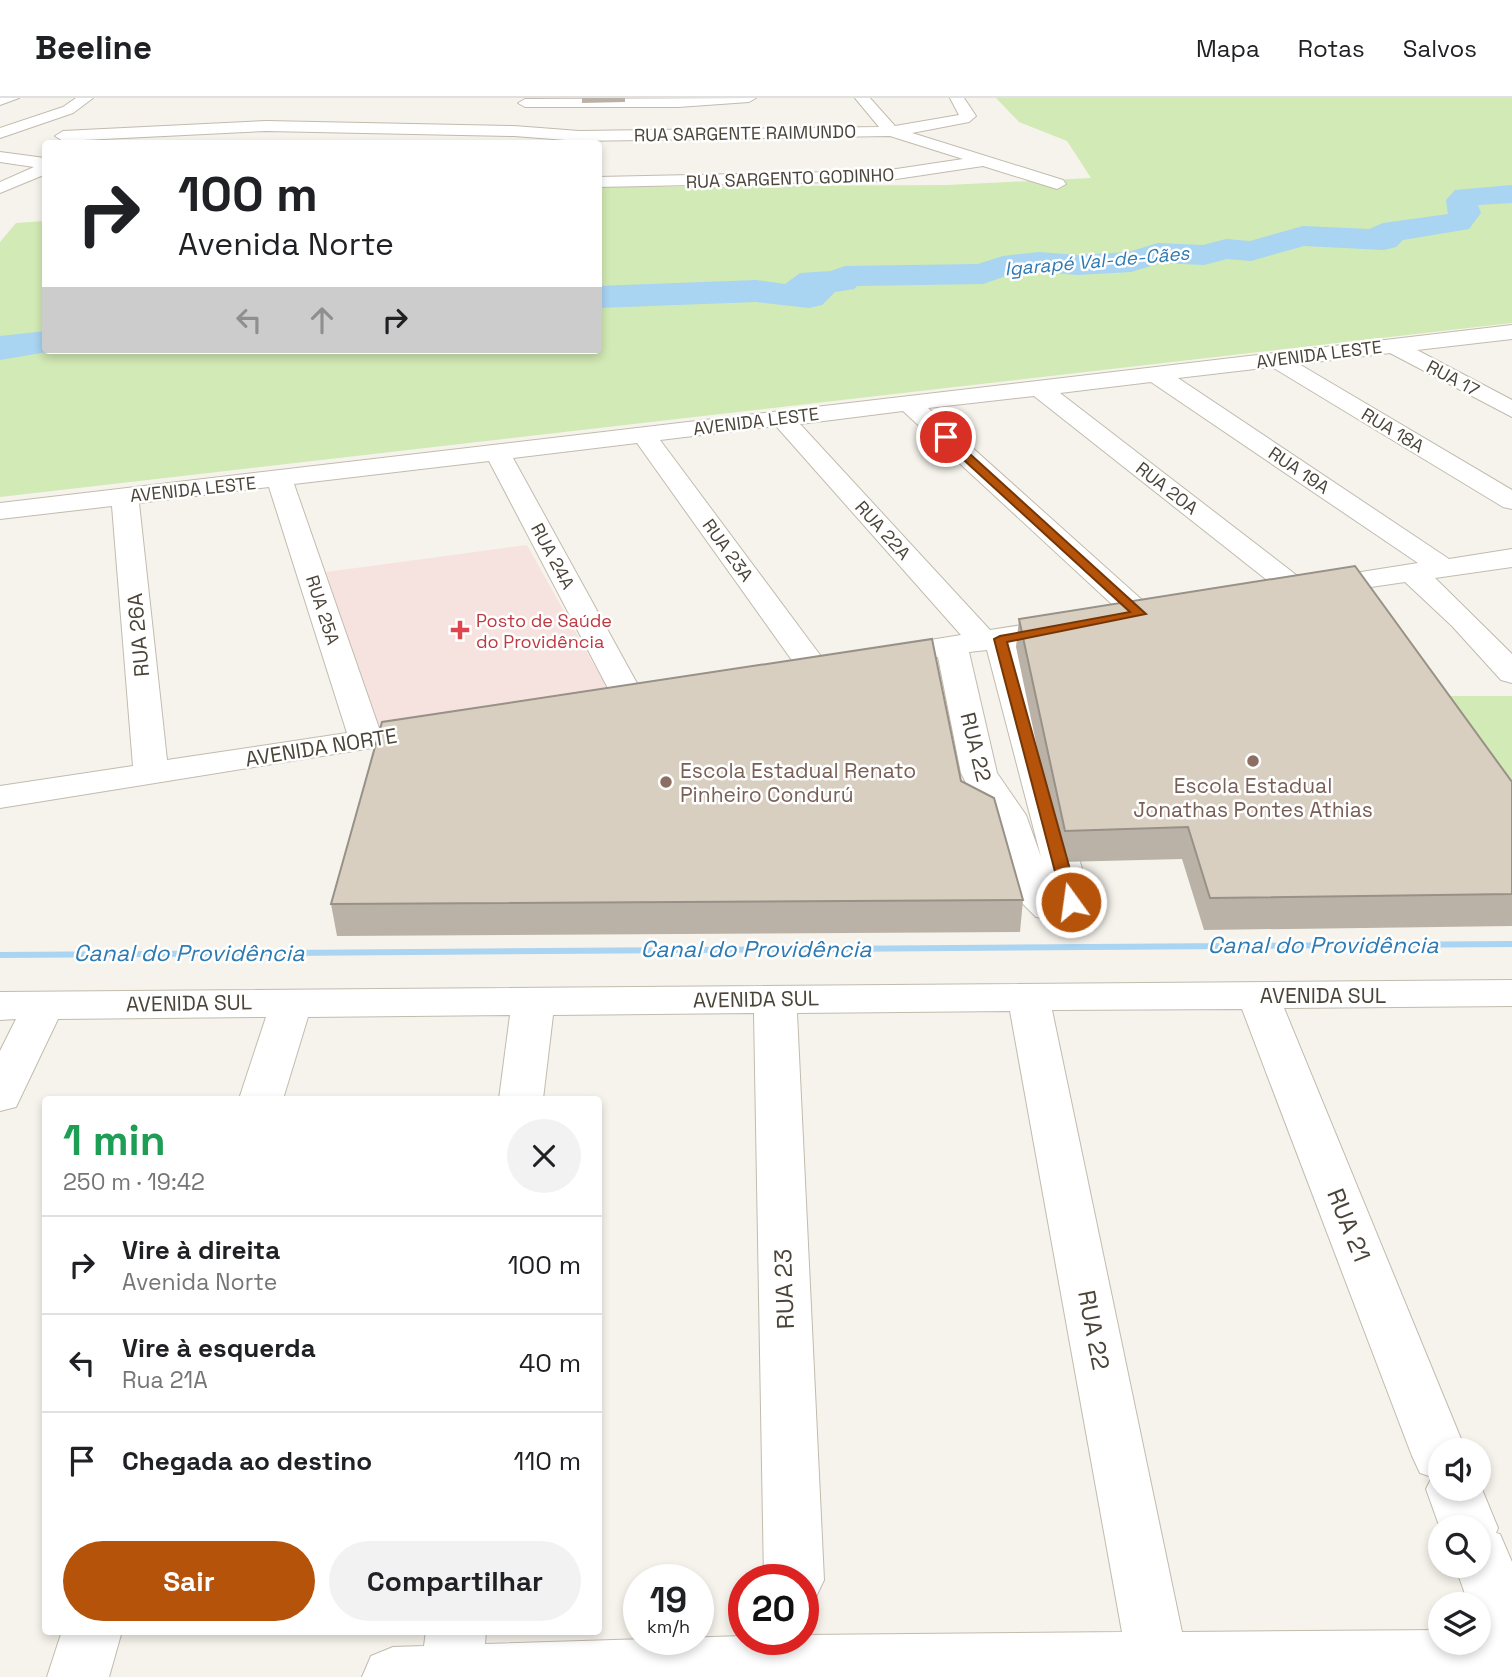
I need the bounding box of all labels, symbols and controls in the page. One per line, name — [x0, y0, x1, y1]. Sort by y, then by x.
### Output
text: Beeline — [35, 27, 152, 69]
text: Mapa — [1196, 33, 1260, 64]
text: Rotas — [1298, 33, 1365, 64]
text: Salvos — [1403, 33, 1477, 64]
street label: RUA SARGENTE RAIMUNDO — [634, 120, 856, 146]
text: 100 m — [178, 163, 318, 225]
street label: RUA SARGENTO GODINHO — [685, 163, 895, 193]
icon: right — [63, 168, 154, 259]
text: Avenida Norte — [178, 224, 394, 264]
water label: Igarapé Val-de-Cães — [1004, 240, 1191, 282]
icon: left — [230, 301, 268, 339]
icon: ahead — [303, 301, 341, 339]
icon: right — [376, 301, 414, 339]
street label: AVENIDA LESTE — [1255, 335, 1383, 373]
street label: RUA 17 — [1423, 355, 1483, 401]
street label: AVENIDA LESTE — [692, 402, 820, 440]
street label: RUA 18A — [1358, 402, 1428, 458]
pin — [916, 407, 976, 467]
icon: arrive — [927, 418, 965, 456]
street label: RUA 19A — [1264, 441, 1334, 499]
street label: RUA 20A — [1131, 457, 1203, 519]
street label: AVENIDA LESTE — [129, 471, 257, 507]
street label: RUA 22A — [850, 496, 916, 564]
street label: RUA 23A — [698, 514, 758, 586]
street label: RUA 24A — [526, 519, 580, 593]
street label: RUA 25A — [301, 572, 345, 648]
street label: RUA 26A — [121, 592, 155, 678]
place label: Posto de Saúde do Providência — [476, 609, 612, 653]
marker: Posto de Saúde do Providência — [450, 620, 470, 640]
street label: RUA 22 — [954, 709, 998, 785]
street label: AVENIDA NORTE — [243, 722, 399, 772]
marker: Escola Estadual Jonathas Pontes Athias — [1245, 753, 1261, 769]
place label: Escola Estadual Renato Pinheiro Condurú — [680, 757, 916, 808]
place label: Escola Estadual Jonathas Pontes Athias — [1133, 772, 1373, 823]
marker: Escola Estadual Renato Pinheiro Condurú — [658, 774, 674, 790]
position arrow — [1034, 865, 1108, 939]
water label: Canal do Providência — [1208, 930, 1439, 960]
water label: Canal do Providência — [641, 934, 872, 964]
water label: Canal do Providência — [74, 938, 305, 968]
street label: AVENIDA SUL — [1260, 982, 1386, 1009]
street label: AVENIDA SUL — [693, 984, 819, 1014]
street label: AVENIDA SUL — [126, 988, 252, 1018]
text: 1 min — [63, 1114, 166, 1167]
button: close — [507, 1119, 581, 1193]
text: 250 m · 19:42 — [63, 1167, 205, 1197]
street label: RUA 21 — [1320, 1184, 1378, 1266]
text: Vire à direita — [122, 1233, 280, 1267]
icon: right — [63, 1246, 101, 1284]
text: 100 m — [508, 1248, 581, 1282]
street label: RUA 23 — [767, 1248, 801, 1330]
text: Avenida Norte — [122, 1267, 277, 1297]
street label: RUA 22 — [1071, 1287, 1117, 1373]
text: Vire à esquerda — [122, 1331, 316, 1365]
icon: left — [63, 1344, 101, 1382]
text: 40 m — [519, 1346, 581, 1380]
text: Rua 21A — [122, 1365, 208, 1395]
map controls — [1428, 1438, 1491, 1655]
button: sound — [1428, 1438, 1491, 1501]
icon: arrive — [63, 1442, 101, 1480]
text: Chegada ao destino — [122, 1444, 372, 1478]
text: 110 m — [514, 1444, 581, 1478]
button: search — [1428, 1515, 1491, 1578]
button: Sair — [63, 1541, 315, 1621]
button: Compartilhar — [329, 1541, 581, 1621]
speed limit sign: 20 — [728, 1564, 819, 1655]
text: 19 — [650, 1578, 687, 1622]
button: layers — [1428, 1592, 1491, 1655]
text: km/h — [647, 1615, 690, 1638]

